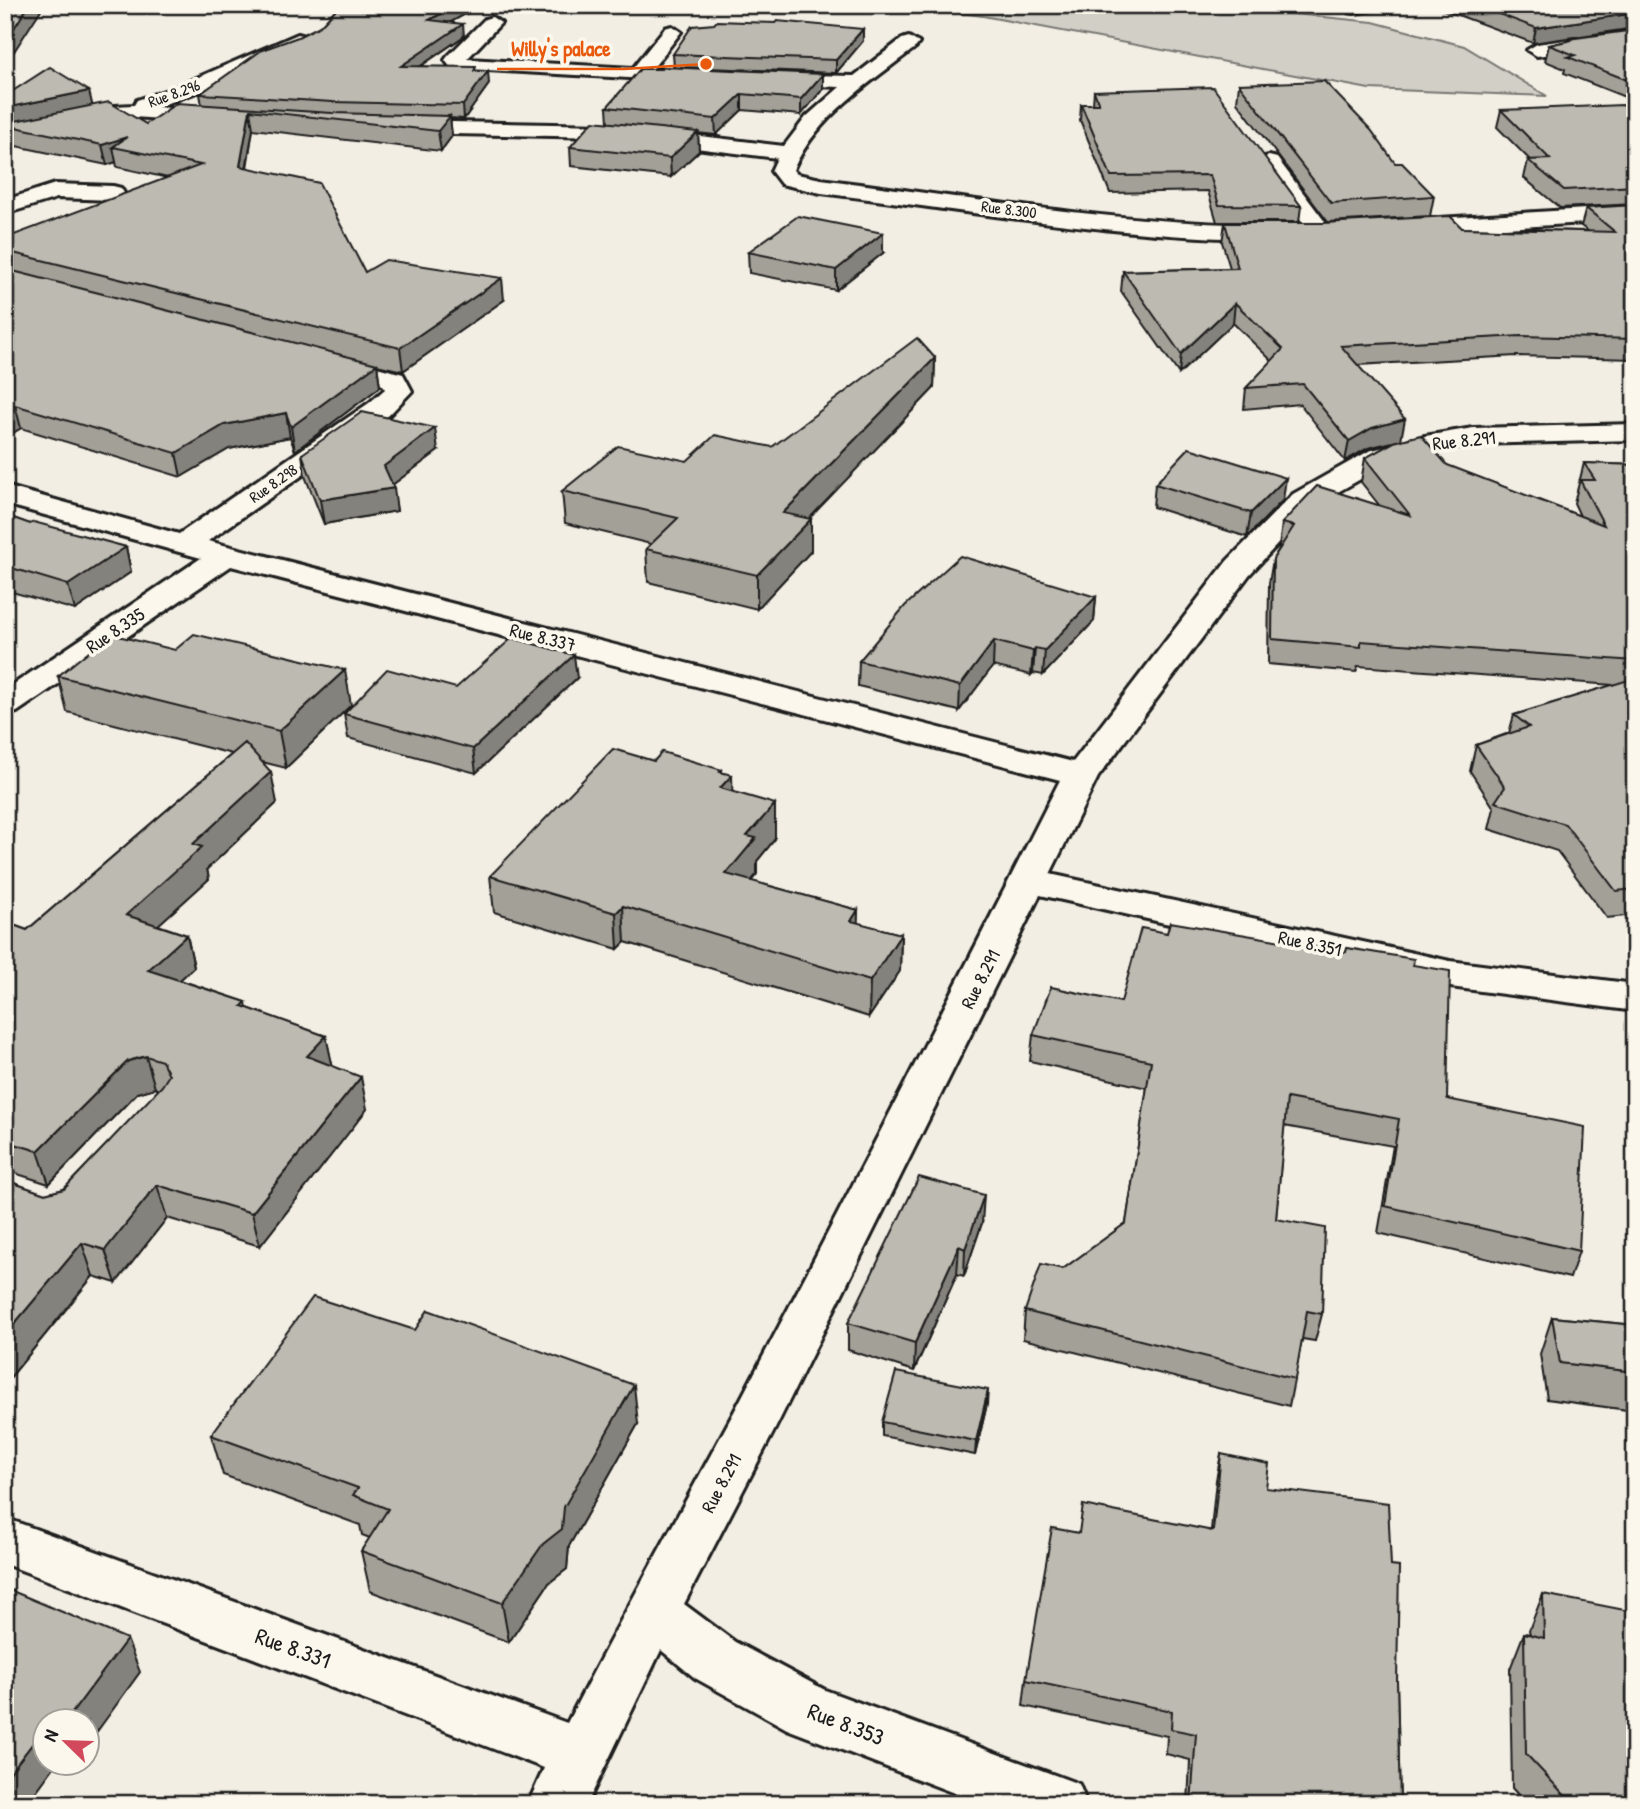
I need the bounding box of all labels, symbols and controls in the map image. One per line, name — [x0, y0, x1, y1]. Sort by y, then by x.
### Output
callout: Willy's palace — [497, 27, 624, 69]
text: Willy's palace — [511, 34, 611, 64]
street label: Rue 8.296 — [145, 73, 203, 113]
street label: Rue 8.300 — [980, 195, 1038, 223]
street label: Rue 8.291 — [1431, 424, 1497, 456]
street label: Rue 8.298 — [244, 458, 302, 508]
street label: Rue 8.335 — [81, 601, 149, 659]
street label: Rue 8.337 — [507, 616, 579, 658]
street label: Rue 8.351 — [1276, 924, 1344, 962]
street label: Rue 8.291 — [954, 945, 1006, 1013]
street label: Rue 8.291 — [695, 1449, 747, 1517]
street label: Rue 8.331 — [251, 1620, 335, 1675]
street label: Rue 8.353 — [804, 1695, 889, 1752]
north arrow — [32, 1708, 102, 1778]
text: N — [36, 1726, 64, 1745]

